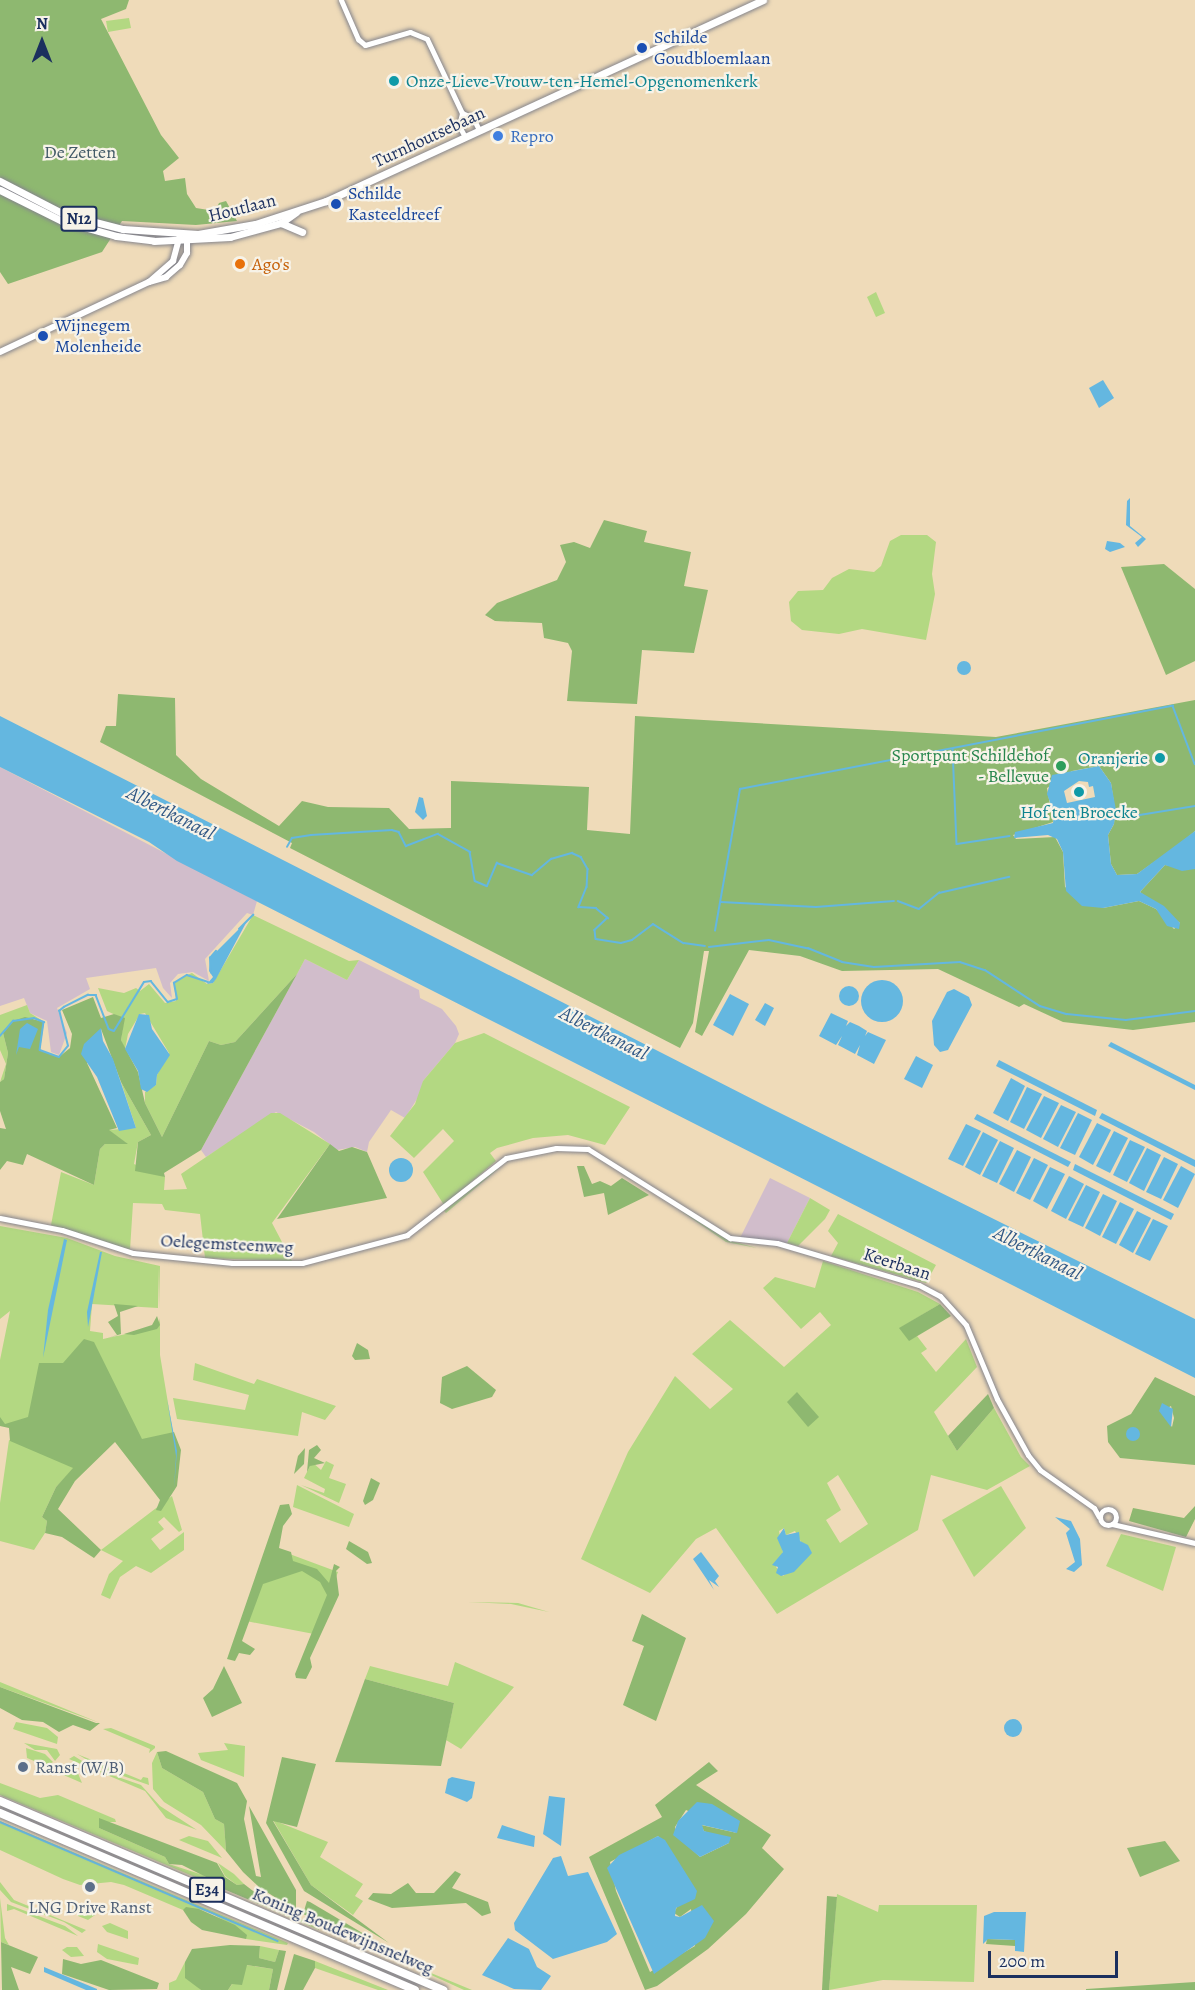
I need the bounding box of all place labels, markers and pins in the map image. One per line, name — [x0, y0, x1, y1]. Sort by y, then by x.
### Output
place label: Schilde Goudbloemlaan — [654, 27, 771, 70]
marker: Schilde Goudbloemlaan — [635, 41, 649, 55]
place label: Onze-Lieve-Vrouw-ten-Hemel-Opgenomenkerk — [406, 70, 758, 92]
marker: Onze-Lieve-Vrouw-ten-Hemel-Opgenomenkerk — [387, 74, 401, 88]
place label: Repro — [510, 125, 554, 147]
marker: Repro — [491, 129, 505, 143]
place label: Schilde Kasteeldreef — [348, 183, 440, 226]
marker: Schilde Kasteeldreef — [329, 197, 343, 211]
place label: Ago's — [252, 253, 290, 275]
marker: Ago's — [233, 257, 247, 271]
place label: Wijnegem Molenheide — [55, 315, 142, 358]
marker: Wijnegem Molenheide — [36, 329, 50, 343]
place label: Sportpunt Schildehof - Bellevue — [891, 745, 1049, 788]
place label: Oranjerie — [1078, 747, 1148, 769]
marker: Oranjerie — [1153, 751, 1167, 765]
marker: Sportpunt Schildehof - Bellevue — [1054, 759, 1068, 773]
marker: Hof ten Broecke — [1072, 785, 1086, 799]
place label: Hof ten Broecke — [1020, 801, 1138, 823]
place label: Ranst (W/B) — [35, 1756, 124, 1778]
marker: Ranst (W/B) — [16, 1760, 30, 1774]
marker: LNG Drive Ranst — [83, 1880, 97, 1894]
place label: LNG Drive Ranst — [28, 1896, 152, 1918]

